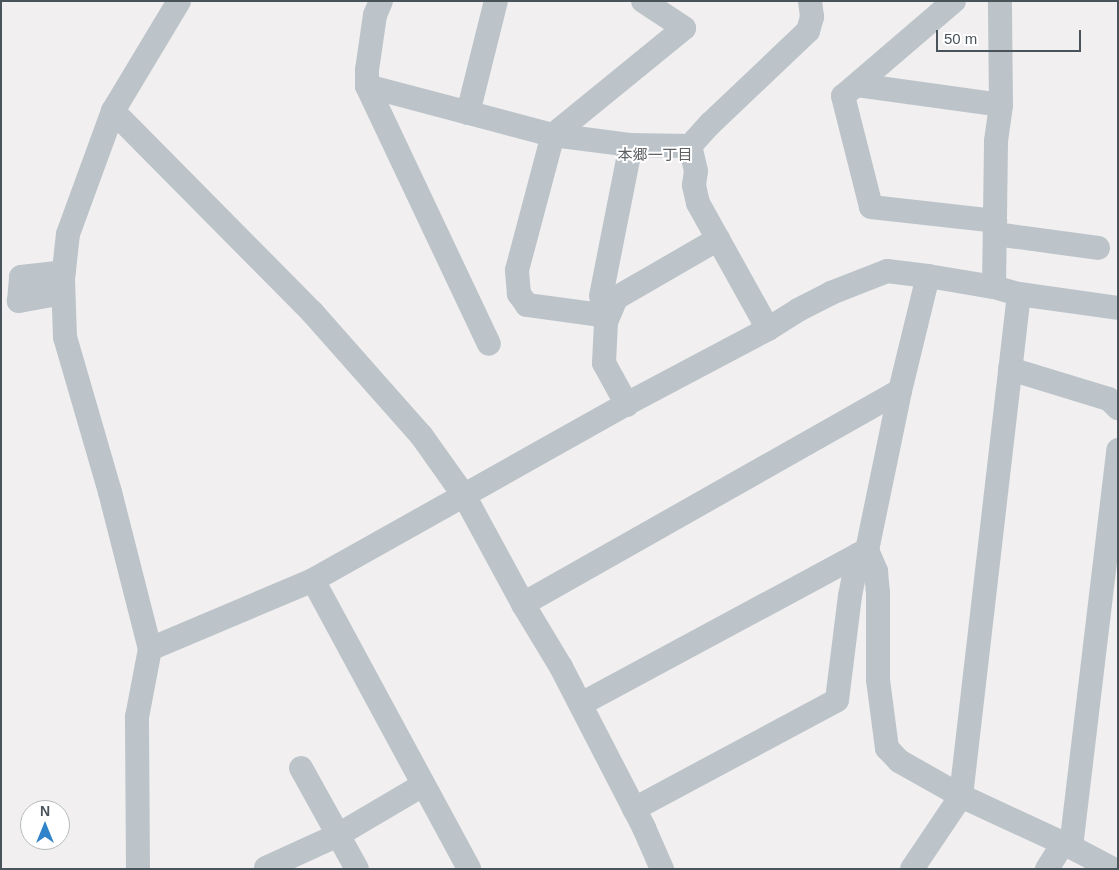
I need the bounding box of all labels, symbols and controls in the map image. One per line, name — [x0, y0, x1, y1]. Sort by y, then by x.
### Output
scale bar — [939, 20, 1084, 52]
text: 50 m — [944, 30, 977, 47]
district label: 本郷一丁目 — [618, 146, 692, 164]
north arrow — [20, 800, 70, 850]
text: N — [40, 803, 50, 819]

